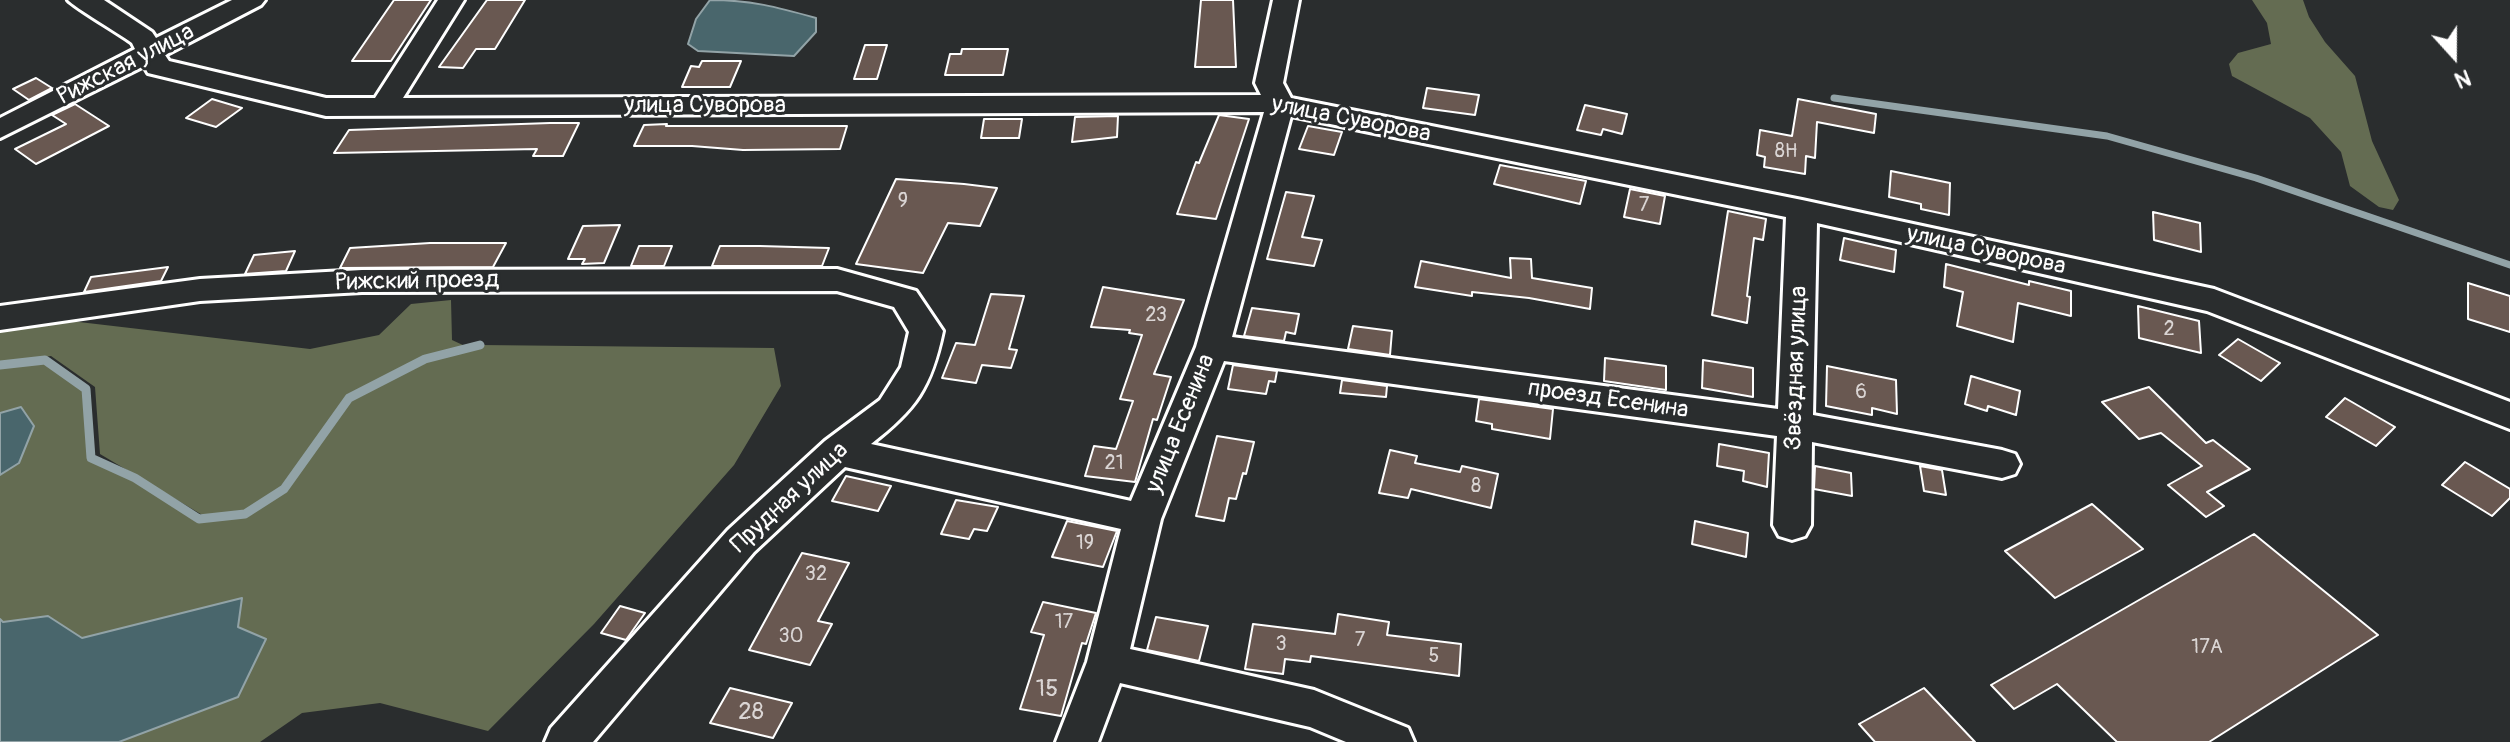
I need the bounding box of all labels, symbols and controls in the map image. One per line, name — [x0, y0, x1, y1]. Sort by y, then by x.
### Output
north arrow — [2414, 16, 2494, 96]
street label: Рижская улица — [53, 18, 199, 112]
text: N — [2451, 63, 2475, 94]
street label: улица Суворова — [1269, 90, 1433, 150]
street label: улица Суворова — [624, 92, 786, 120]
house number: 8Н — [1775, 140, 1797, 164]
house number: 9 — [898, 190, 908, 214]
house number: 7 — [1639, 194, 1649, 218]
street label: улица Суворова — [1904, 220, 2068, 282]
street label: Рижский проезд — [335, 266, 499, 298]
street label: Звёздная улица — [1780, 285, 1814, 451]
house number: 23 — [1145, 304, 1167, 328]
house number: 2 — [2163, 318, 2175, 342]
street label: улица Есенина — [1140, 350, 1222, 498]
street label: проезд Есенина — [1526, 374, 1690, 426]
house number: 6 — [1855, 381, 1867, 405]
street label: Прудная улица — [725, 436, 855, 560]
house number: 21 — [1105, 452, 1123, 476]
house number: 8 — [1471, 475, 1481, 499]
house number: 19 — [1076, 532, 1094, 556]
house number: 32 — [805, 563, 827, 587]
house number: 17 — [1055, 611, 1073, 635]
house number: 30 — [779, 625, 803, 649]
house number: 7 — [1355, 629, 1365, 653]
house number: 3 — [1275, 633, 1287, 657]
house number: 17А — [2191, 636, 2223, 660]
house number: 5 — [1429, 645, 1439, 669]
house number: 15 — [1036, 676, 1058, 704]
house number: 28 — [738, 699, 764, 727]

